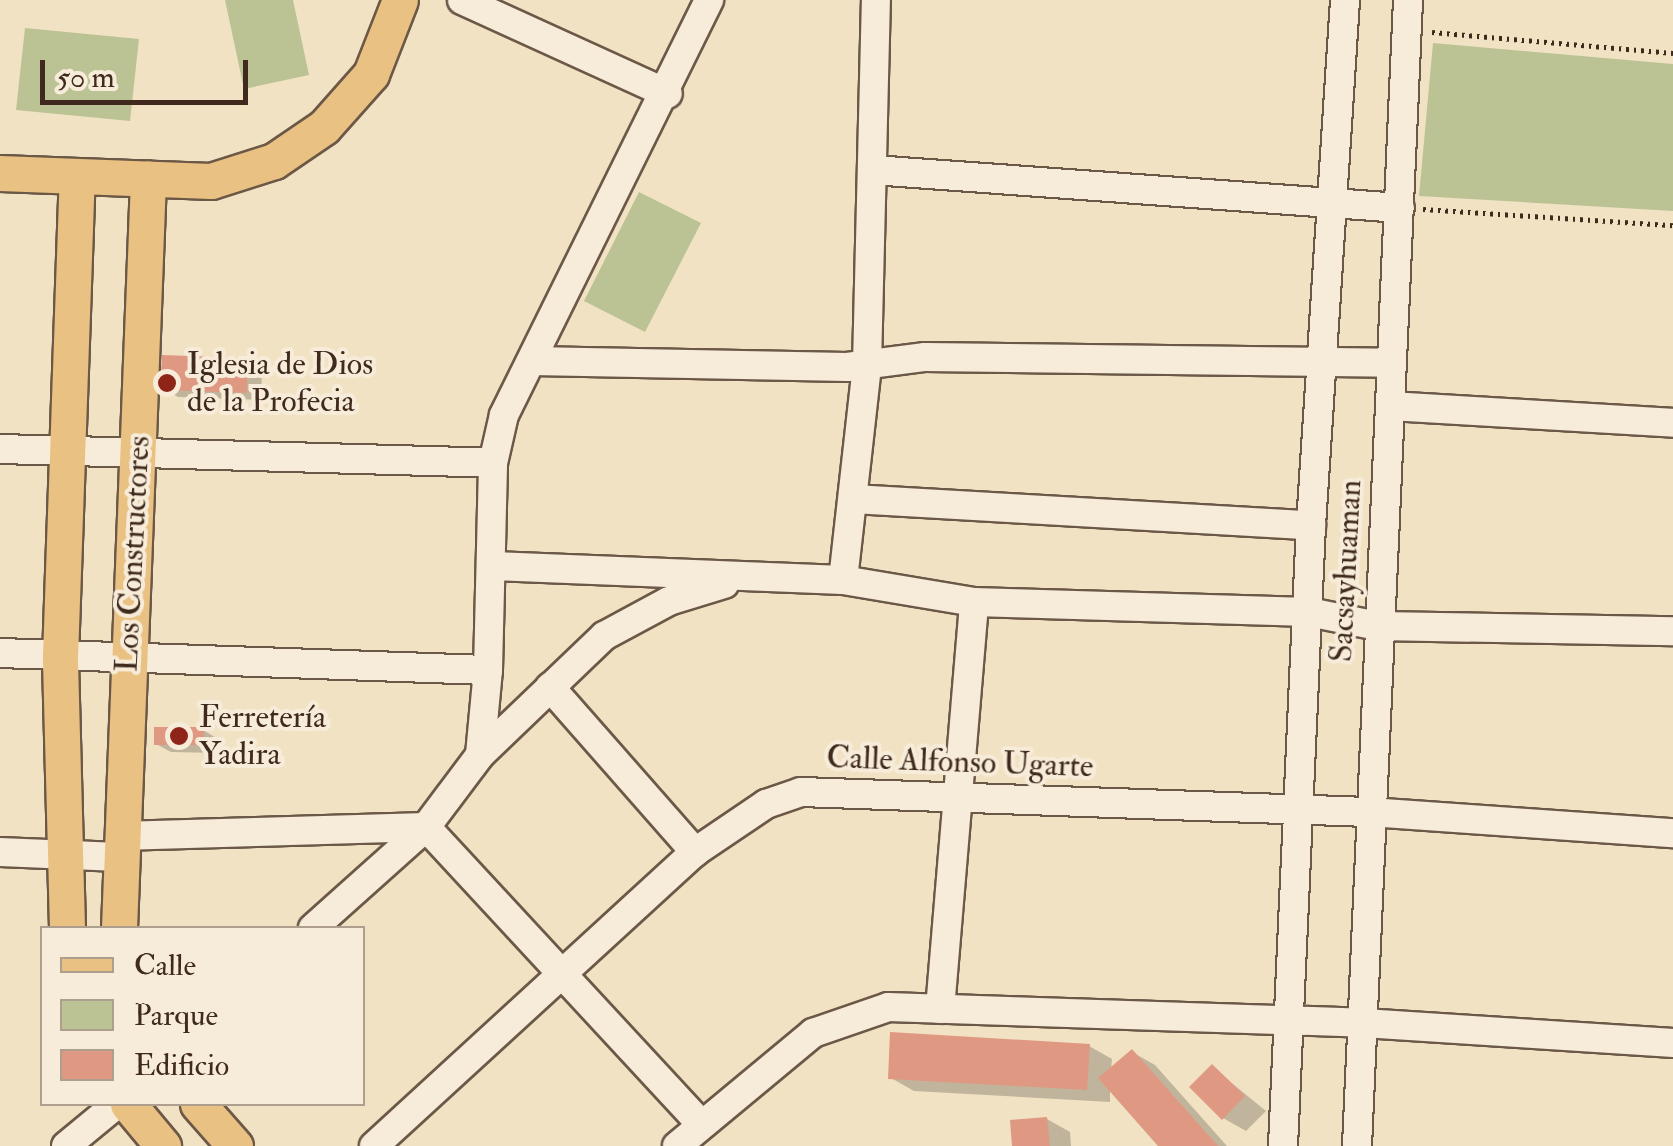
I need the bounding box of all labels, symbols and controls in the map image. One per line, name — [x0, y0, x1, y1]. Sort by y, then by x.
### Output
scale bar — [45, 40, 252, 102]
text: 50 m — [57, 59, 115, 96]
place label: Iglesia de Dios de la Profecia — [187, 346, 373, 421]
marker: Iglesia de Dios de la Profecia — [156, 372, 178, 394]
street label: Los Constructores — [108, 435, 158, 673]
street label: Sacsayhuaman — [1322, 479, 1370, 663]
place label: Ferretería Yadira — [199, 699, 326, 774]
marker: Ferretería Yadira — [168, 725, 190, 747]
street label: Calle Alfonso Ugarte — [826, 738, 1094, 786]
legend — [40, 926, 365, 1106]
text: Calle — [134, 947, 196, 984]
text: Parque — [134, 997, 218, 1034]
text: Edificio — [134, 1047, 229, 1084]

